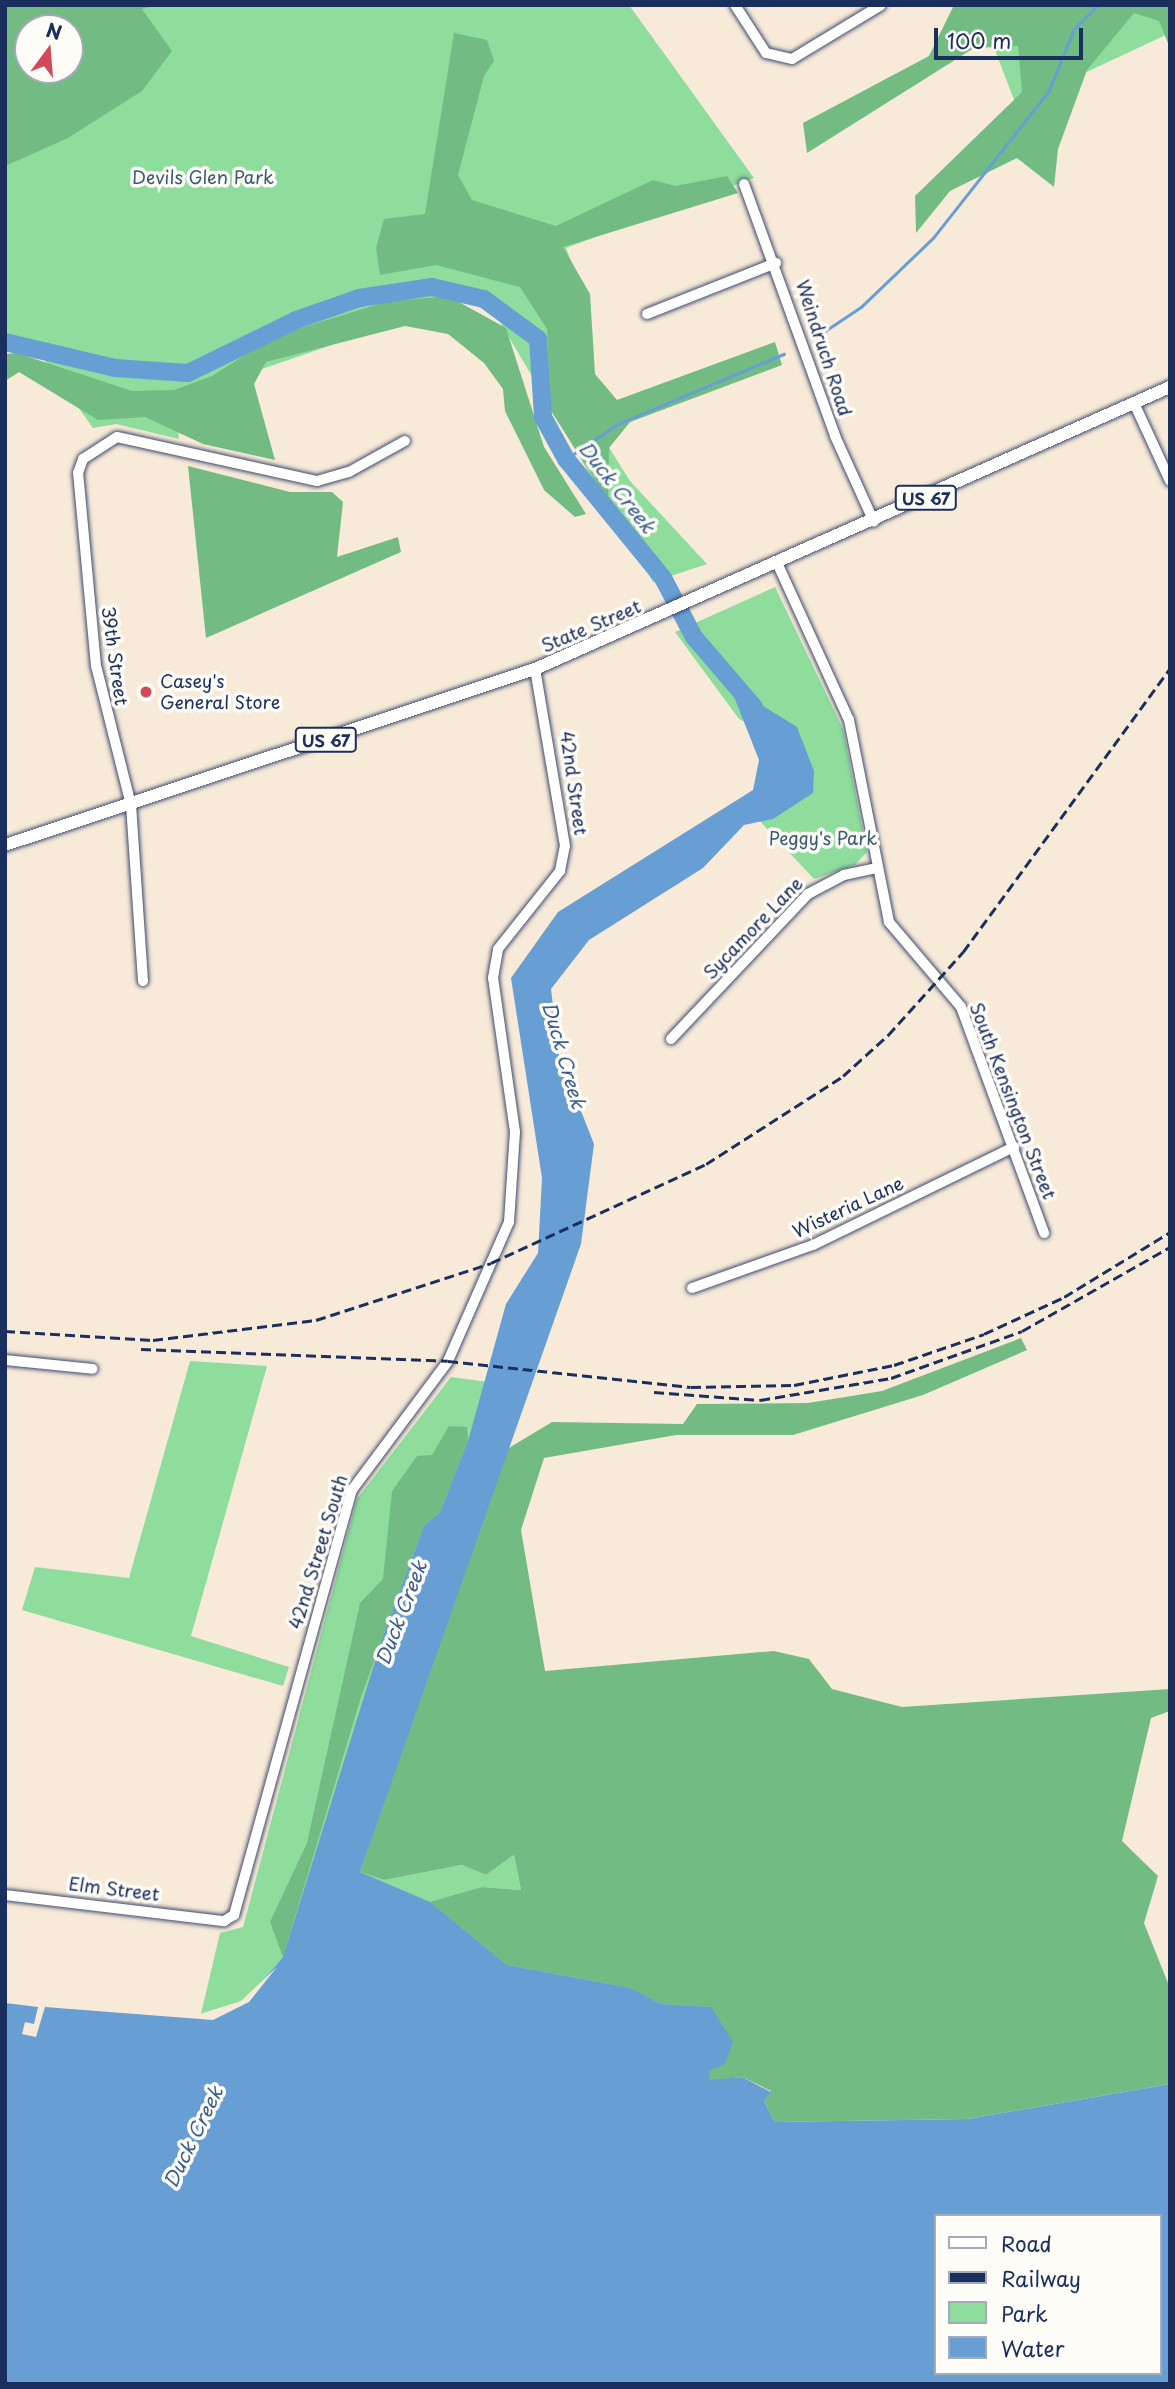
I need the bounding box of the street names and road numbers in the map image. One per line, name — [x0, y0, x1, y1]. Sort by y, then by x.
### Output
street label: Weindruch Road — [792, 277, 856, 419]
road number: US 67 — [894, 485, 958, 510]
street label: State Street — [538, 595, 644, 657]
street label: 39th Street — [97, 605, 133, 707]
road number: US 67 — [294, 727, 358, 752]
street label: 42nd Street — [556, 730, 592, 836]
street label: Sycamore Lane — [699, 872, 807, 984]
street label: South Kensington Street — [965, 999, 1061, 1203]
street label: Wisteria Lane — [789, 1172, 907, 1242]
street label: 42nd Street South — [284, 1472, 352, 1632]
street label: Elm Street — [67, 1873, 161, 1905]

